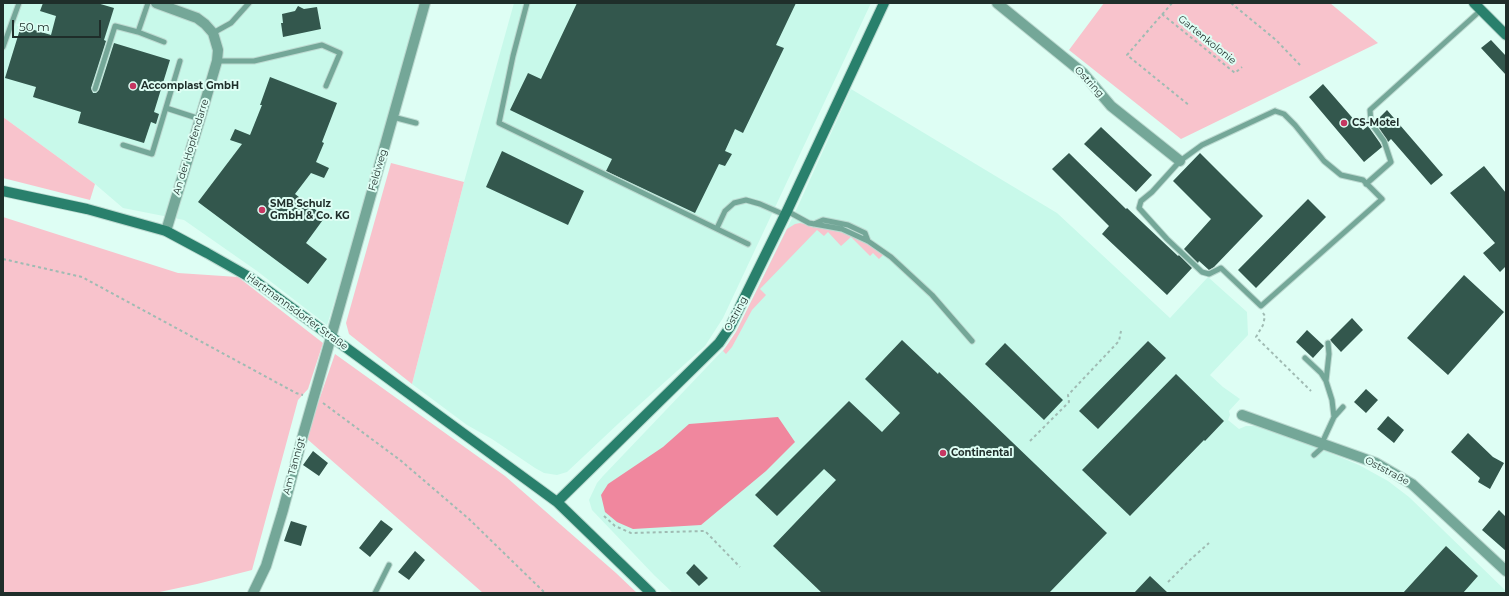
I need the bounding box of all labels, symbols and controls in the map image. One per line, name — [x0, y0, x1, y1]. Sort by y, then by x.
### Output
scale bar — [14, 12, 103, 38]
street label: Gartenkolonie — [1176, 13, 1238, 67]
text: 50 m — [19, 19, 50, 34]
street label: Ostring — [1072, 64, 1106, 100]
place label: Accomplast GmbH — [141, 80, 239, 92]
marker: Accomplast GmbH — [128, 81, 138, 91]
street label: An der Hopfendarre — [171, 98, 211, 196]
place label: CS-Motel — [1352, 117, 1399, 129]
marker: CS-Motel — [1339, 118, 1349, 128]
street label: Feldweg — [366, 148, 390, 192]
place label: SMB Schulz GmbH & Co. KG — [270, 198, 350, 222]
marker: SMB Schulz GmbH & Co. KG — [257, 205, 267, 215]
street label: Hartmannsdorfer Straße — [244, 271, 350, 353]
street label: Ostring — [722, 295, 750, 333]
street label: Am Tännigt — [281, 436, 307, 496]
place label: Continental — [951, 447, 1012, 459]
marker: Continental — [938, 448, 948, 458]
street label: Oststraße — [1363, 454, 1411, 488]

